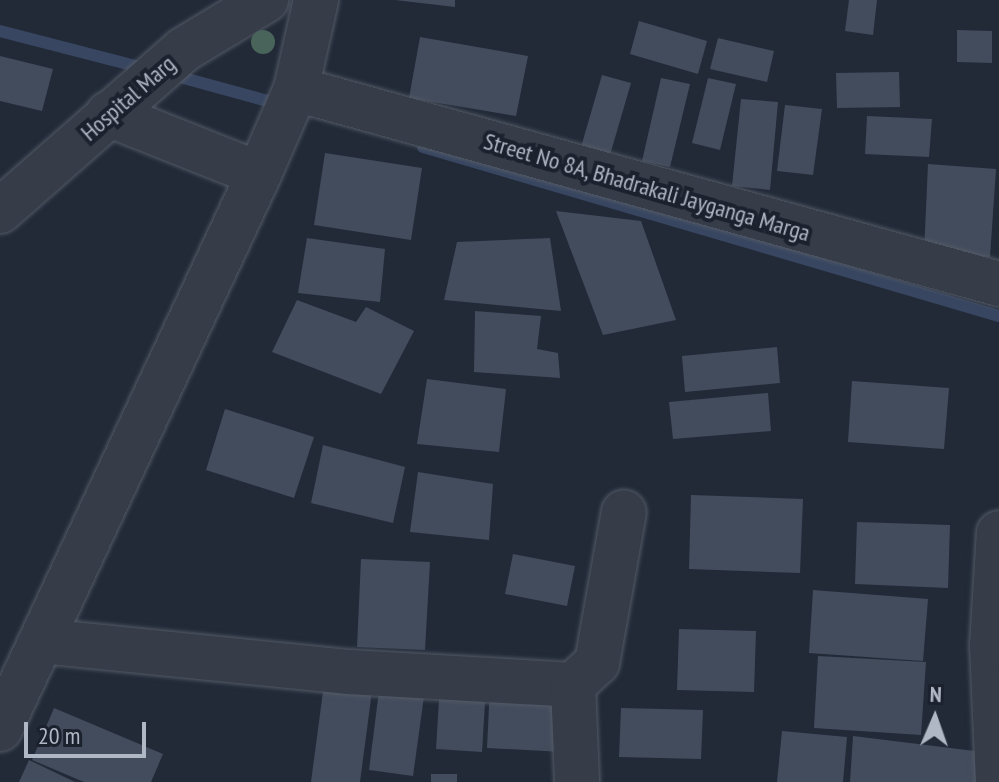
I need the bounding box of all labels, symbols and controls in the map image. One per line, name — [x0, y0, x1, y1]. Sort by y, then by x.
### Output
street label: Hospital Marg — [75, 49, 181, 147]
street label: Street No 8A, Bhadrakali Jayganga Marga — [480, 126, 814, 248]
north arrow — [895, 678, 975, 758]
text: N — [929, 680, 942, 708]
scale bar — [28, 706, 150, 756]
text: 20 m — [38, 720, 80, 751]

